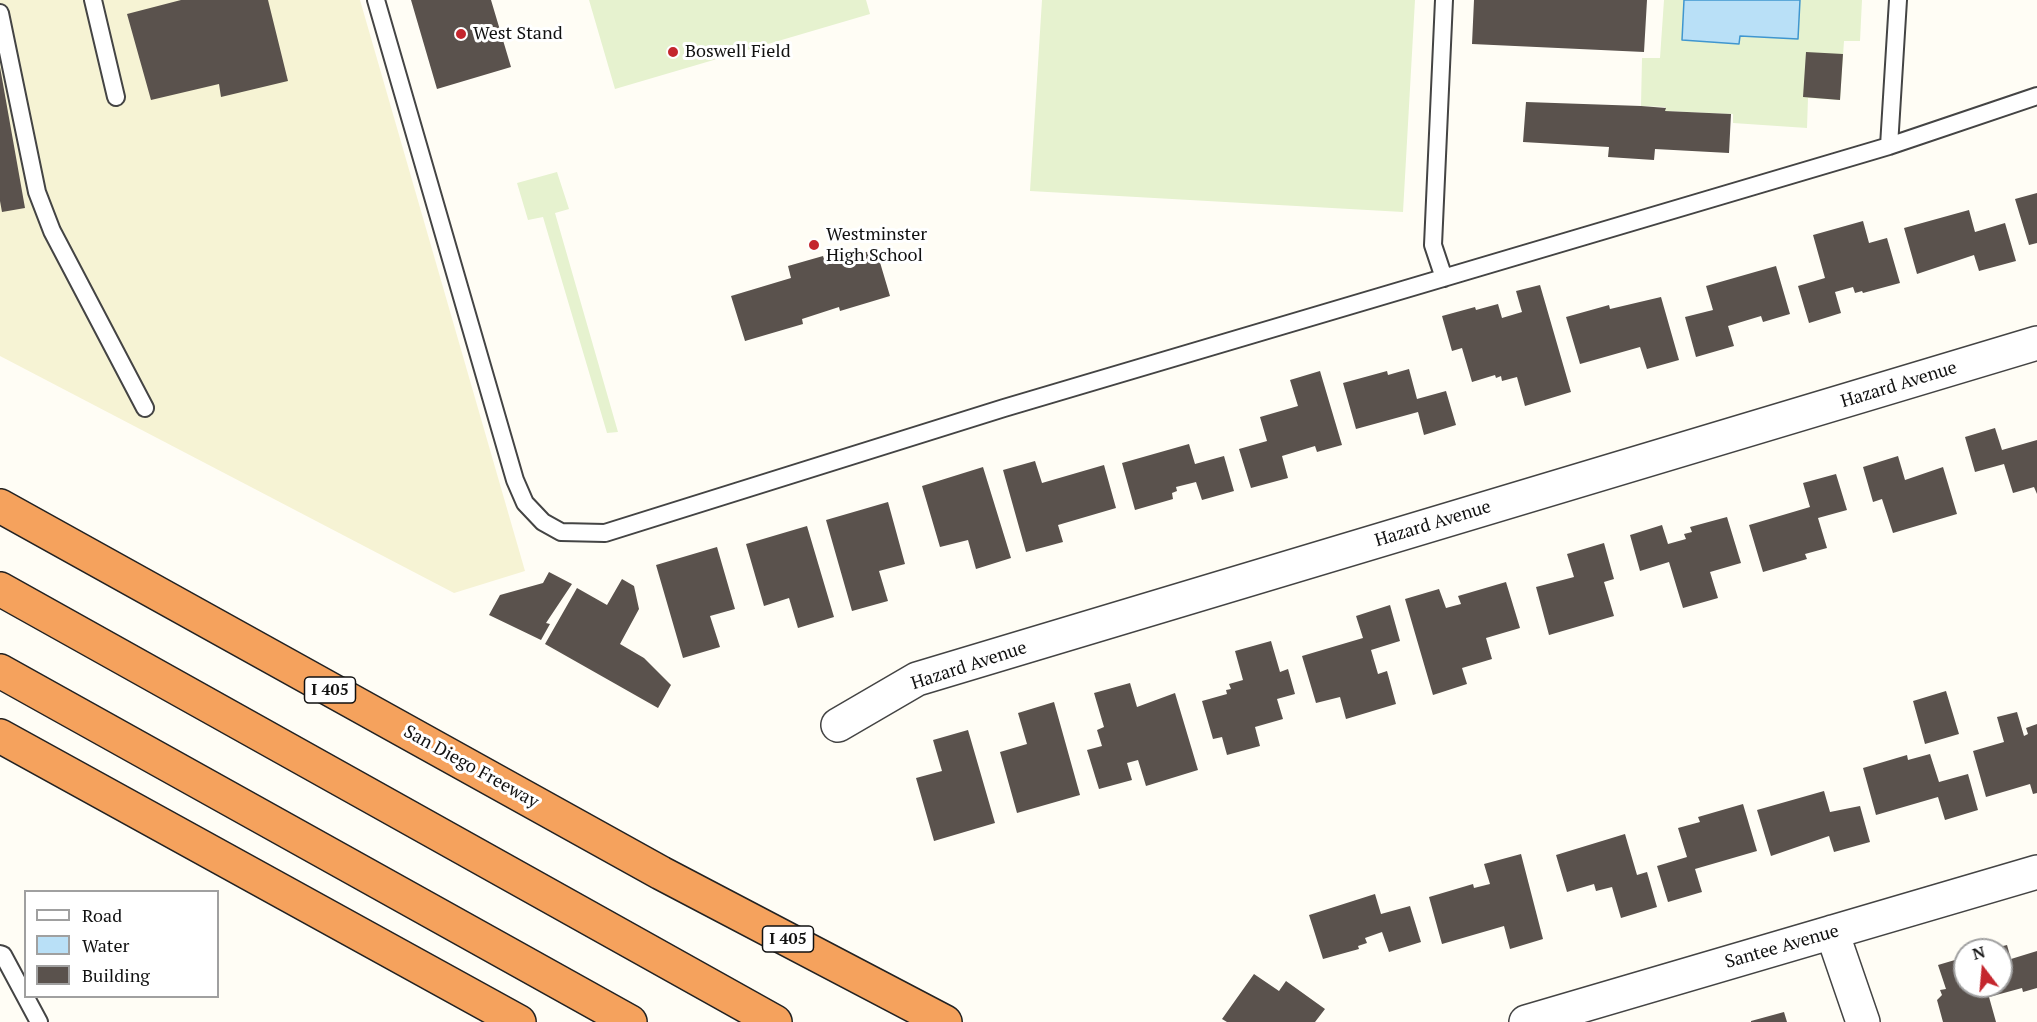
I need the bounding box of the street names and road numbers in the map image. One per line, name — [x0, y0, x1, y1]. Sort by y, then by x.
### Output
street label: Hazard Avenue — [1838, 357, 1960, 413]
street label: Hazard Avenue — [1372, 496, 1494, 552]
street label: Hazard Avenue — [908, 637, 1030, 695]
road number: I 405 — [304, 677, 356, 703]
street label: San Diego Freeway — [400, 721, 542, 813]
street label: Santee Avenue — [1723, 920, 1841, 974]
road number: I 405 — [762, 926, 814, 952]

